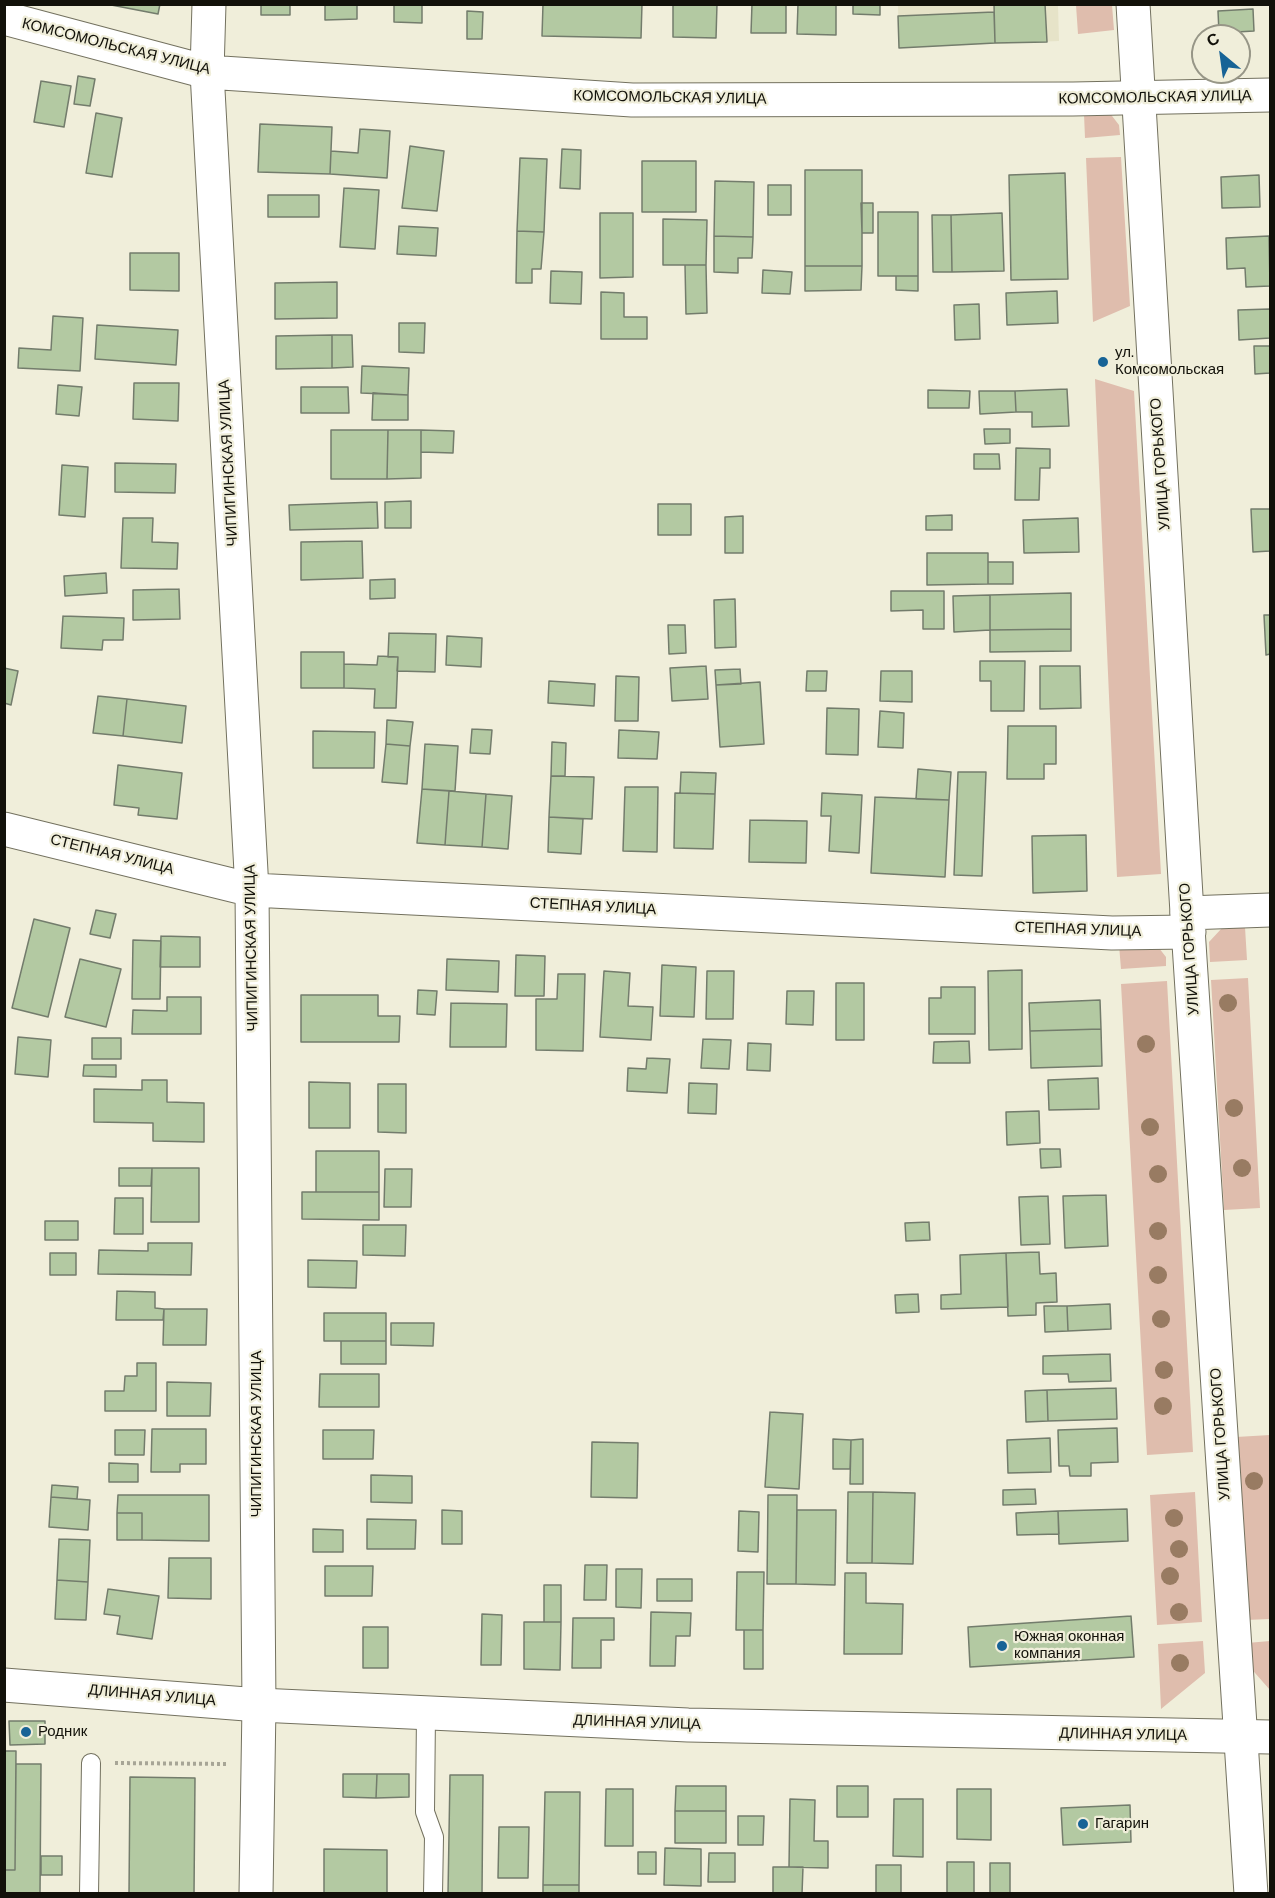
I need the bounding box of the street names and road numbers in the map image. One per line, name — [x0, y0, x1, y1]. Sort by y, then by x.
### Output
street label: КОМСОМОЛЬСКАЯ УЛИЦА — [20, 15, 212, 79]
street label: КОМСОМОЛЬСКАЯ УЛИЦА — [573, 87, 767, 109]
street label: КОМСОМОЛЬСКАЯ УЛИЦА — [1058, 87, 1252, 109]
street label: ЧИПИГИНСКАЯ УЛИЦА — [216, 379, 242, 547]
street label: УЛИЦА ГОРЬКОГО — [1147, 397, 1175, 531]
street label: СТЕПНАЯ УЛИЦА — [48, 831, 176, 879]
street label: ЧИПИГИНСКАЯ УЛИЦА — [242, 864, 262, 1032]
street label: УЛИЦА ГОРЬКОГО — [1176, 882, 1204, 1016]
street label: СТЕПНАЯ УЛИЦА — [529, 895, 657, 919]
street label: СТЕПНАЯ УЛИЦА — [1014, 919, 1142, 941]
street label: ЧИПИГИНСКАЯ УЛИЦА — [248, 1350, 266, 1518]
street label: УЛИЦА ГОРЬКОГО — [1207, 1367, 1235, 1501]
street label: ДЛИННАЯ УЛИЦА — [87, 1681, 217, 1711]
street label: ДЛИННАЯ УЛИЦА — [573, 1712, 701, 1734]
street label: ДЛИННАЯ УЛИЦА — [1059, 1725, 1187, 1745]

